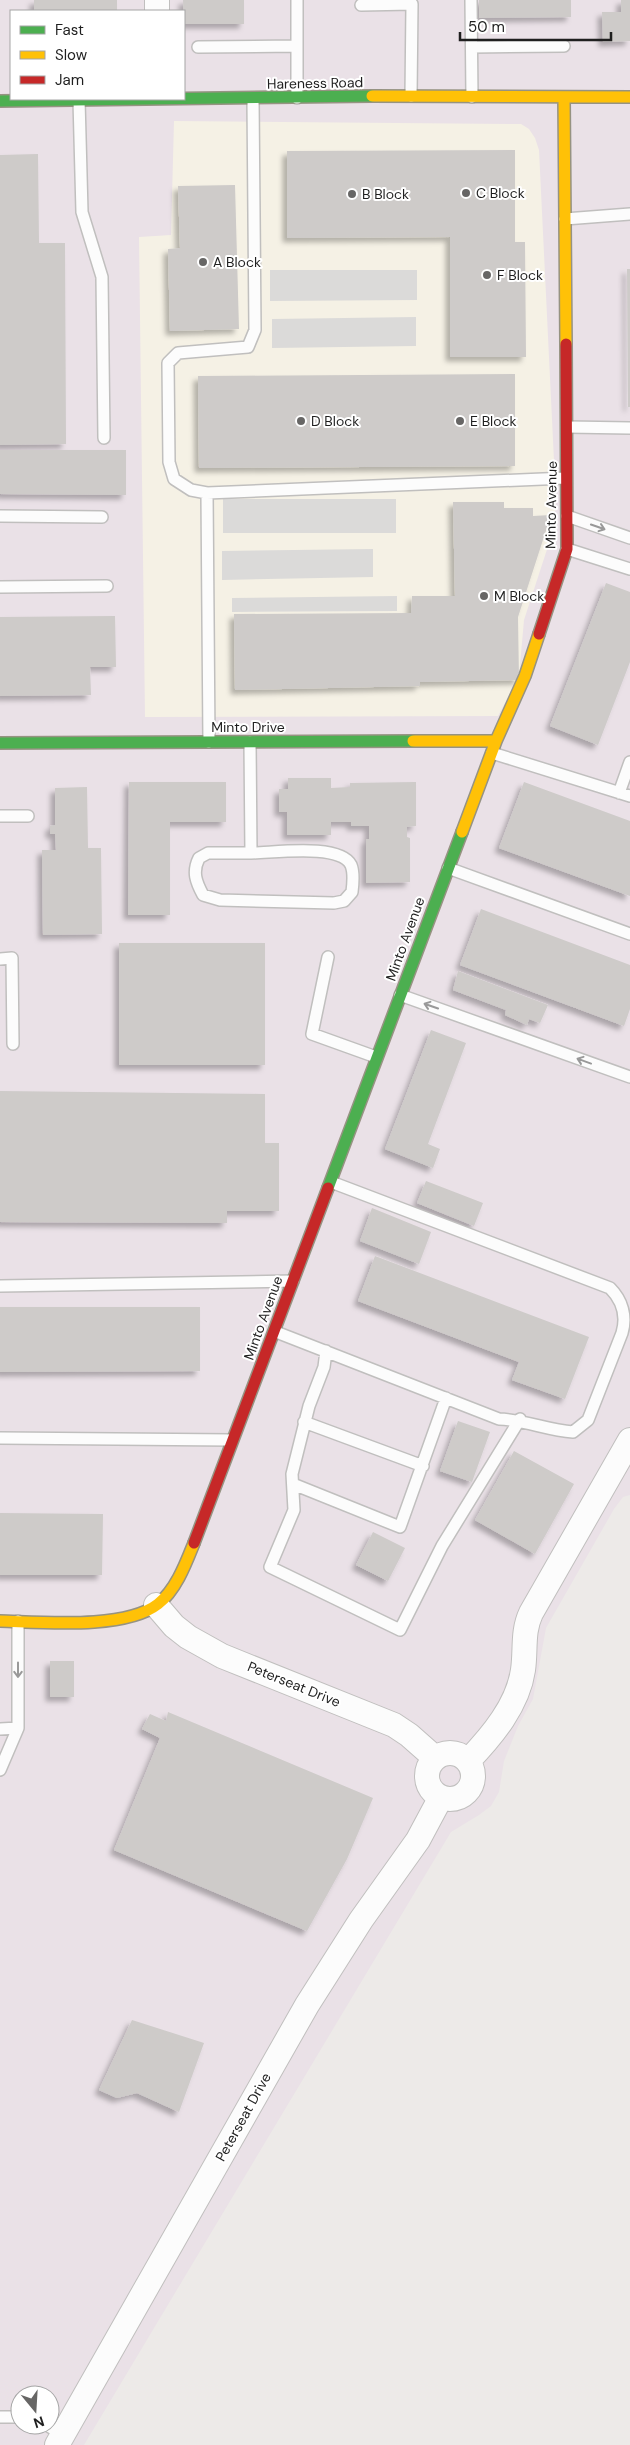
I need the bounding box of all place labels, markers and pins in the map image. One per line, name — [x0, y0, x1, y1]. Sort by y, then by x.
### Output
place label: C Block — [476, 184, 525, 202]
place label: B Block — [362, 185, 409, 203]
marker: C Block — [460, 187, 472, 199]
marker: B Block — [346, 188, 358, 200]
place label: A Block — [213, 253, 261, 271]
marker: A Block — [197, 256, 209, 268]
place label: F Block — [497, 266, 543, 284]
marker: F Block — [481, 269, 493, 281]
place label: D Block — [311, 412, 359, 430]
place label: E Block — [470, 412, 517, 430]
marker: D Block — [295, 415, 307, 427]
marker: E Block — [454, 415, 466, 427]
place label: M Block — [494, 587, 544, 605]
marker: M Block — [478, 590, 490, 602]

